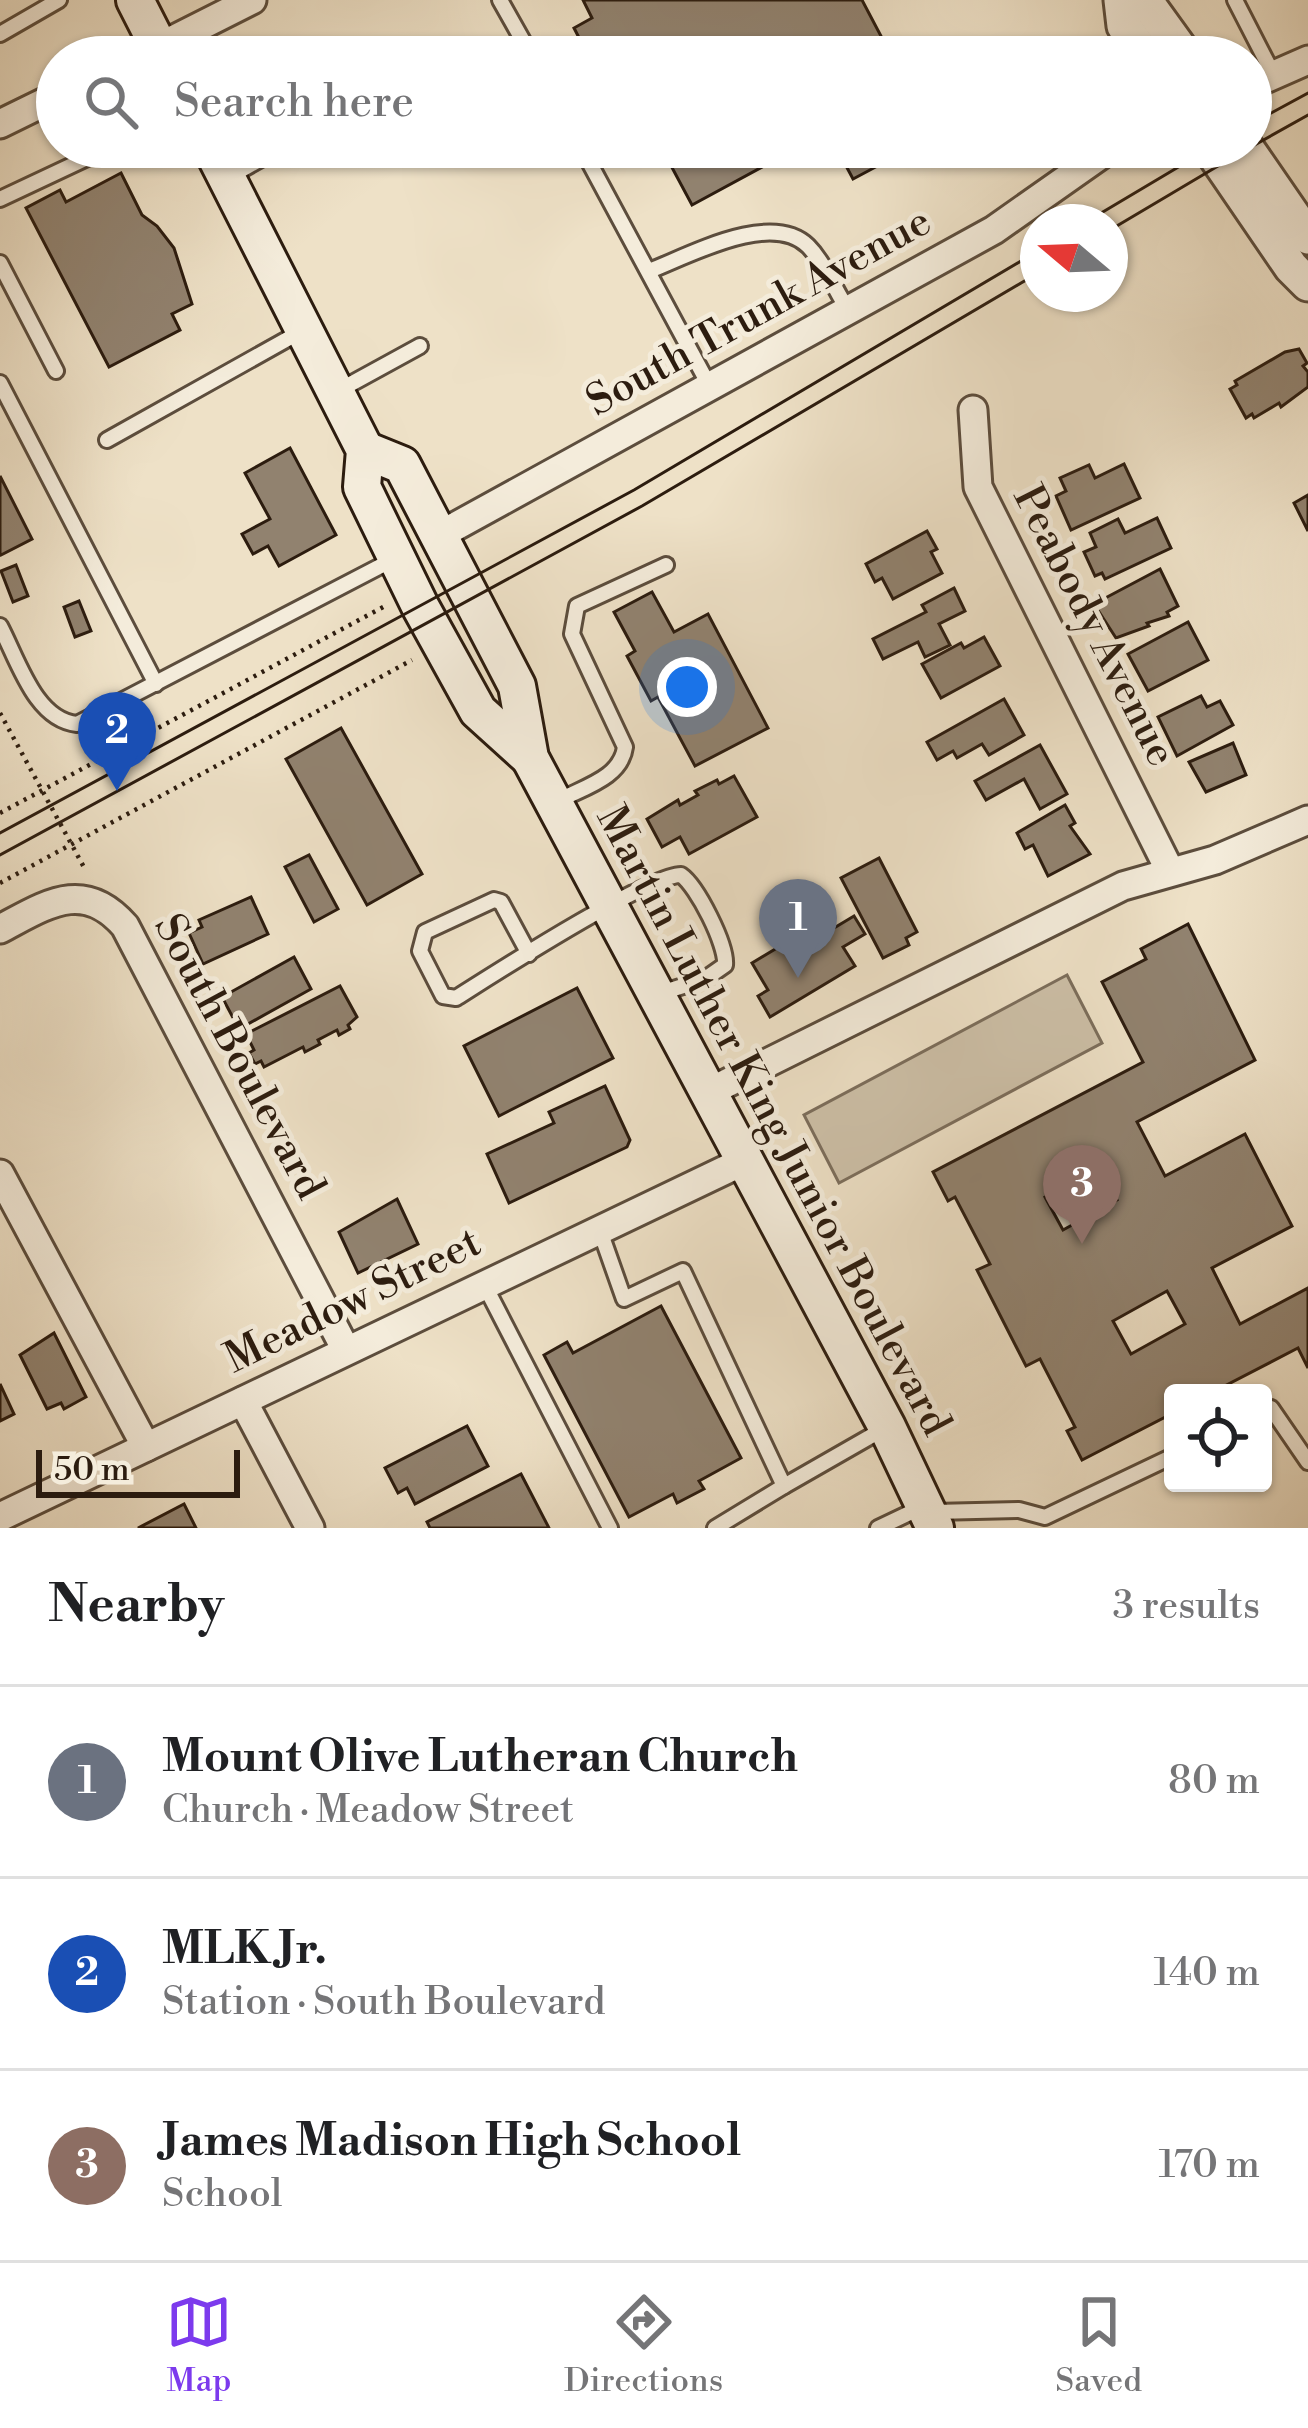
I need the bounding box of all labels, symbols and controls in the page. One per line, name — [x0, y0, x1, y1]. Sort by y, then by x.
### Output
search box — [36, 36, 1272, 168]
icon: search — [78, 69, 144, 135]
text: Search here — [174, 74, 414, 131]
street label: South Trunk Avenue — [577, 195, 941, 429]
north arrow — [1020, 204, 1128, 312]
street label: Peabody Avenue — [1000, 477, 1188, 776]
your location — [657, 657, 717, 717]
pin: 2 — [78, 692, 156, 791]
street label: Martin Luther King Junior Boulevard — [583, 797, 962, 1446]
pin: 1 — [759, 879, 837, 978]
street label: South Boulevard — [142, 906, 336, 1209]
pin: 3 — [1043, 1145, 1121, 1244]
street label: Meadow Street — [216, 1216, 490, 1386]
map controls — [1164, 1384, 1272, 1492]
button: locate — [1164, 1384, 1272, 1492]
scale bar — [36, 1444, 240, 1497]
text: 50 m — [54, 1450, 130, 1491]
text: Nearby — [48, 1574, 224, 1638]
text: 3 results — [1112, 1582, 1260, 1631]
text: Mount Olive Lutheran Church — [162, 1729, 798, 1786]
text: 1 — [78, 1757, 96, 1806]
text: 80 m — [1168, 1757, 1260, 1806]
text: Church · Meadow Street — [162, 1786, 574, 1835]
text: MLK Jr. — [162, 1921, 327, 1978]
text: 2 — [75, 1949, 99, 1998]
text: 140 m — [1153, 1949, 1260, 1998]
text: Station · South Boulevard — [162, 1978, 605, 2027]
text: James Madison High School — [162, 2113, 741, 2170]
text: 3 — [75, 2141, 99, 2190]
text: 170 m — [1158, 2141, 1260, 2190]
text: School — [162, 2170, 282, 2219]
tab: Map — [166, 2289, 232, 2402]
tab: Directions — [564, 2289, 723, 2402]
tab: Saved — [1055, 2289, 1142, 2402]

